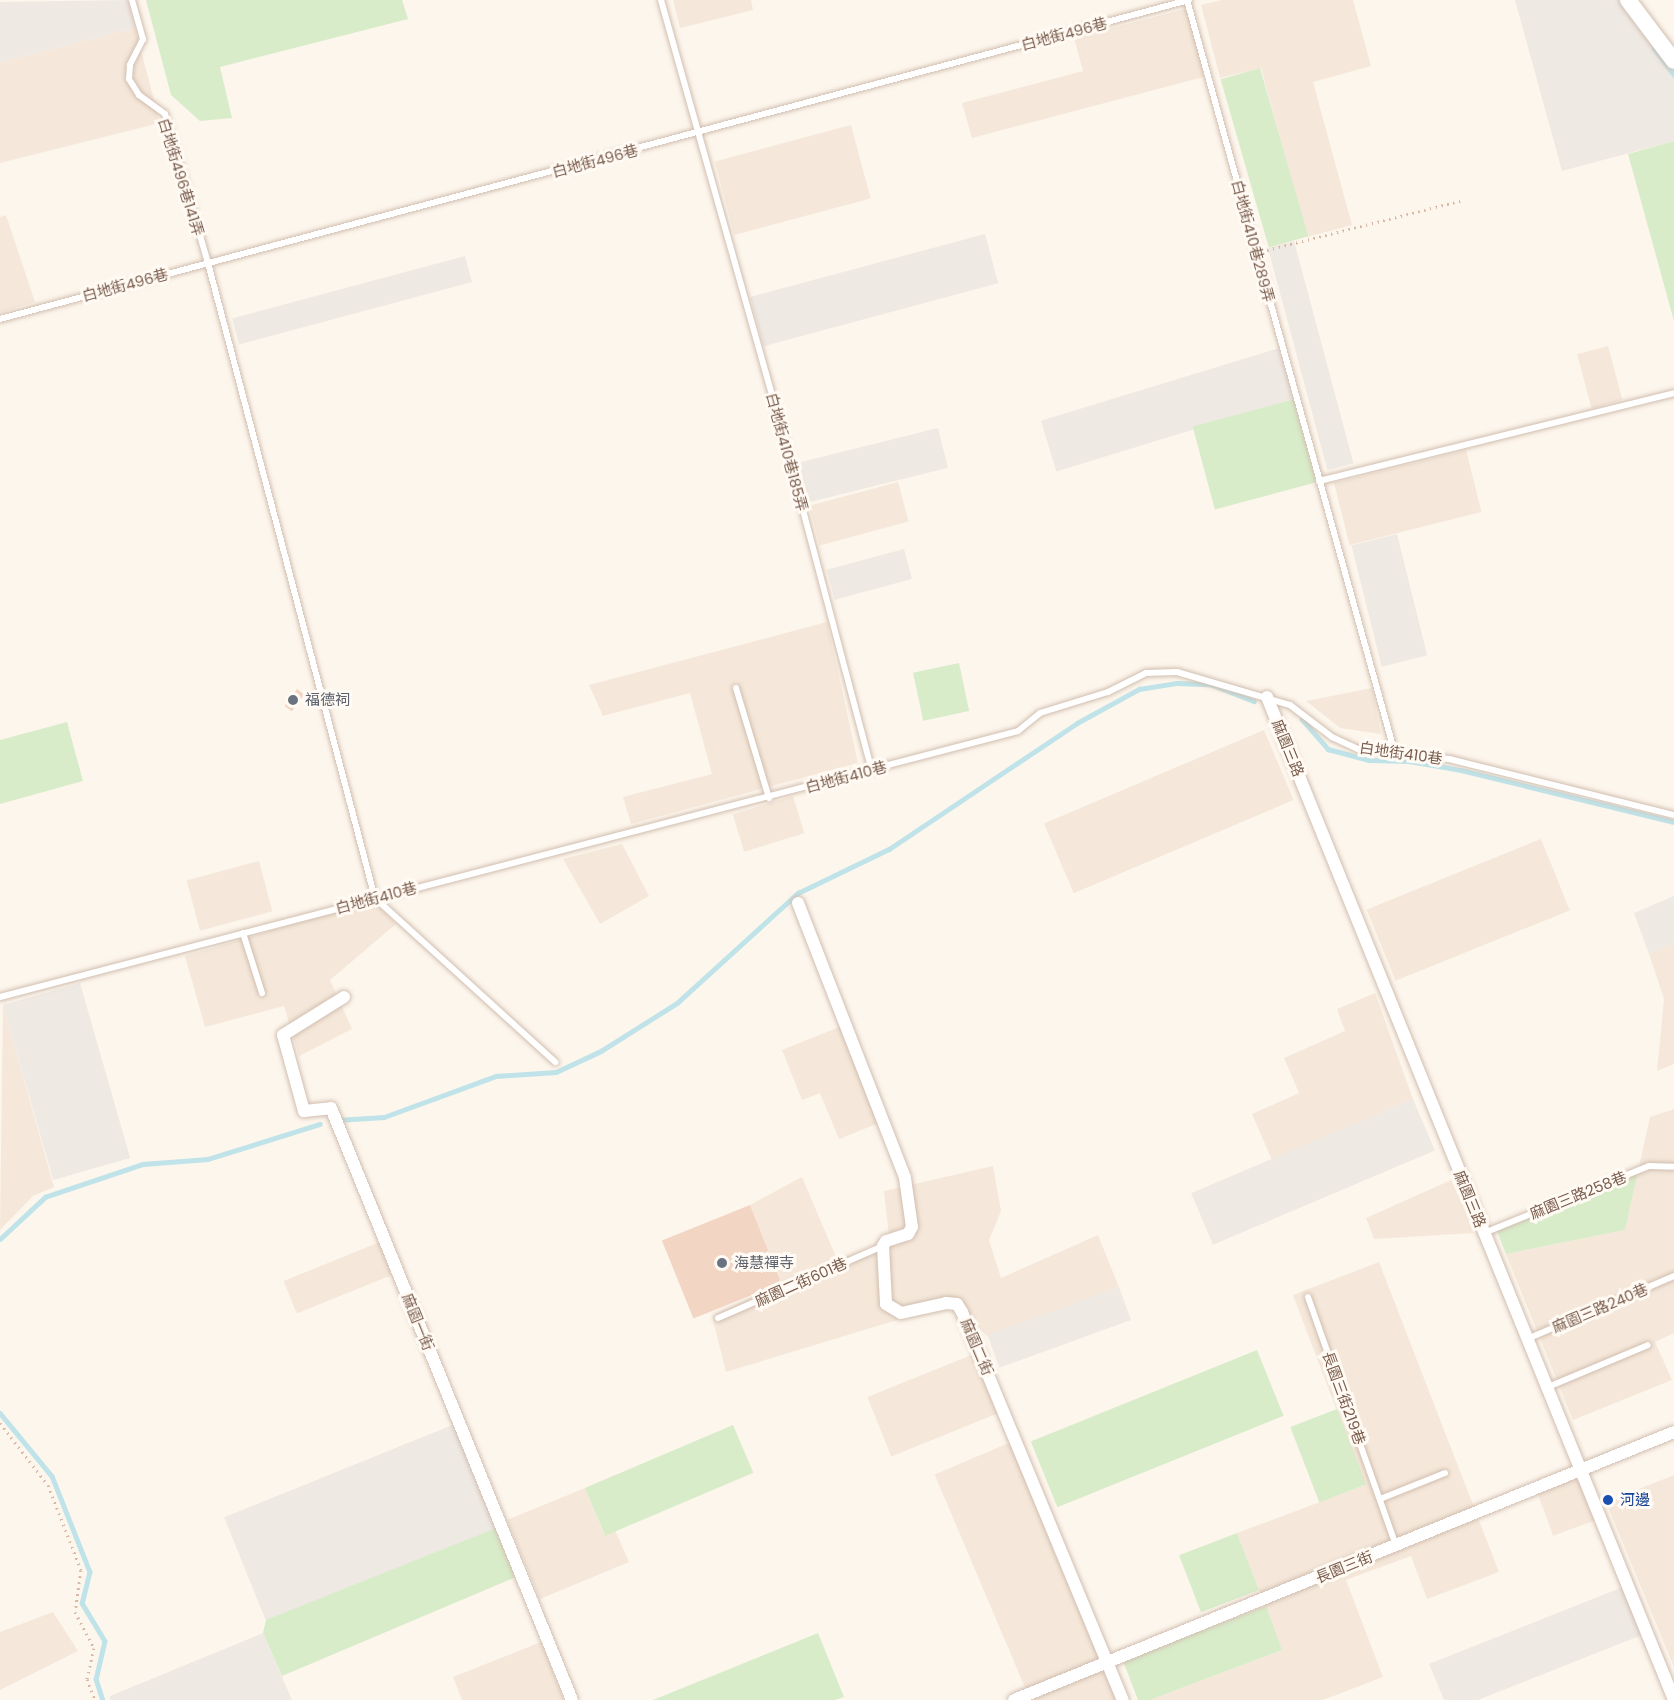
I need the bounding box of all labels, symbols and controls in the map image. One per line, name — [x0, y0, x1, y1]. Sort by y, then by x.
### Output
street label: 白地街496巷 — [1019, 14, 1109, 54]
street label: 白地街496巷141弄 — [154, 116, 208, 238]
street label: 白地街496巷 — [550, 141, 640, 181]
street label: 白地街410巷289弄 — [1228, 178, 1278, 304]
street label: 白地街496巷 — [80, 265, 170, 305]
street label: 白地街410巷185弄 — [762, 391, 812, 513]
place label: 福德祠 — [305, 691, 350, 709]
marker: 福德祠 — [286, 693, 300, 707]
street label: 麻園三路 — [1268, 717, 1308, 779]
street label: 白地街410巷 — [1358, 738, 1444, 768]
street label: 白地街410巷 — [803, 757, 889, 797]
street label: 白地街410巷 — [333, 878, 419, 918]
street label: 麻園三路258巷 — [1527, 1167, 1629, 1223]
street label: 麻園三路 — [1450, 1168, 1490, 1230]
place label: 海慧禪寺 — [734, 1254, 794, 1272]
street label: 麻園二街601巷 — [752, 1254, 850, 1310]
marker: 海慧禪寺 — [715, 1256, 729, 1270]
street label: 麻園三路240巷 — [1549, 1280, 1651, 1336]
street label: 麻園一街 — [398, 1291, 438, 1353]
street label: 麻園二街 — [957, 1316, 997, 1378]
street label: 長園三街219巷 — [1319, 1349, 1369, 1447]
place label: 河邊 — [1620, 1491, 1650, 1509]
marker: 河邊 — [1601, 1493, 1615, 1507]
street label: 長園三街 — [1313, 1547, 1375, 1587]

